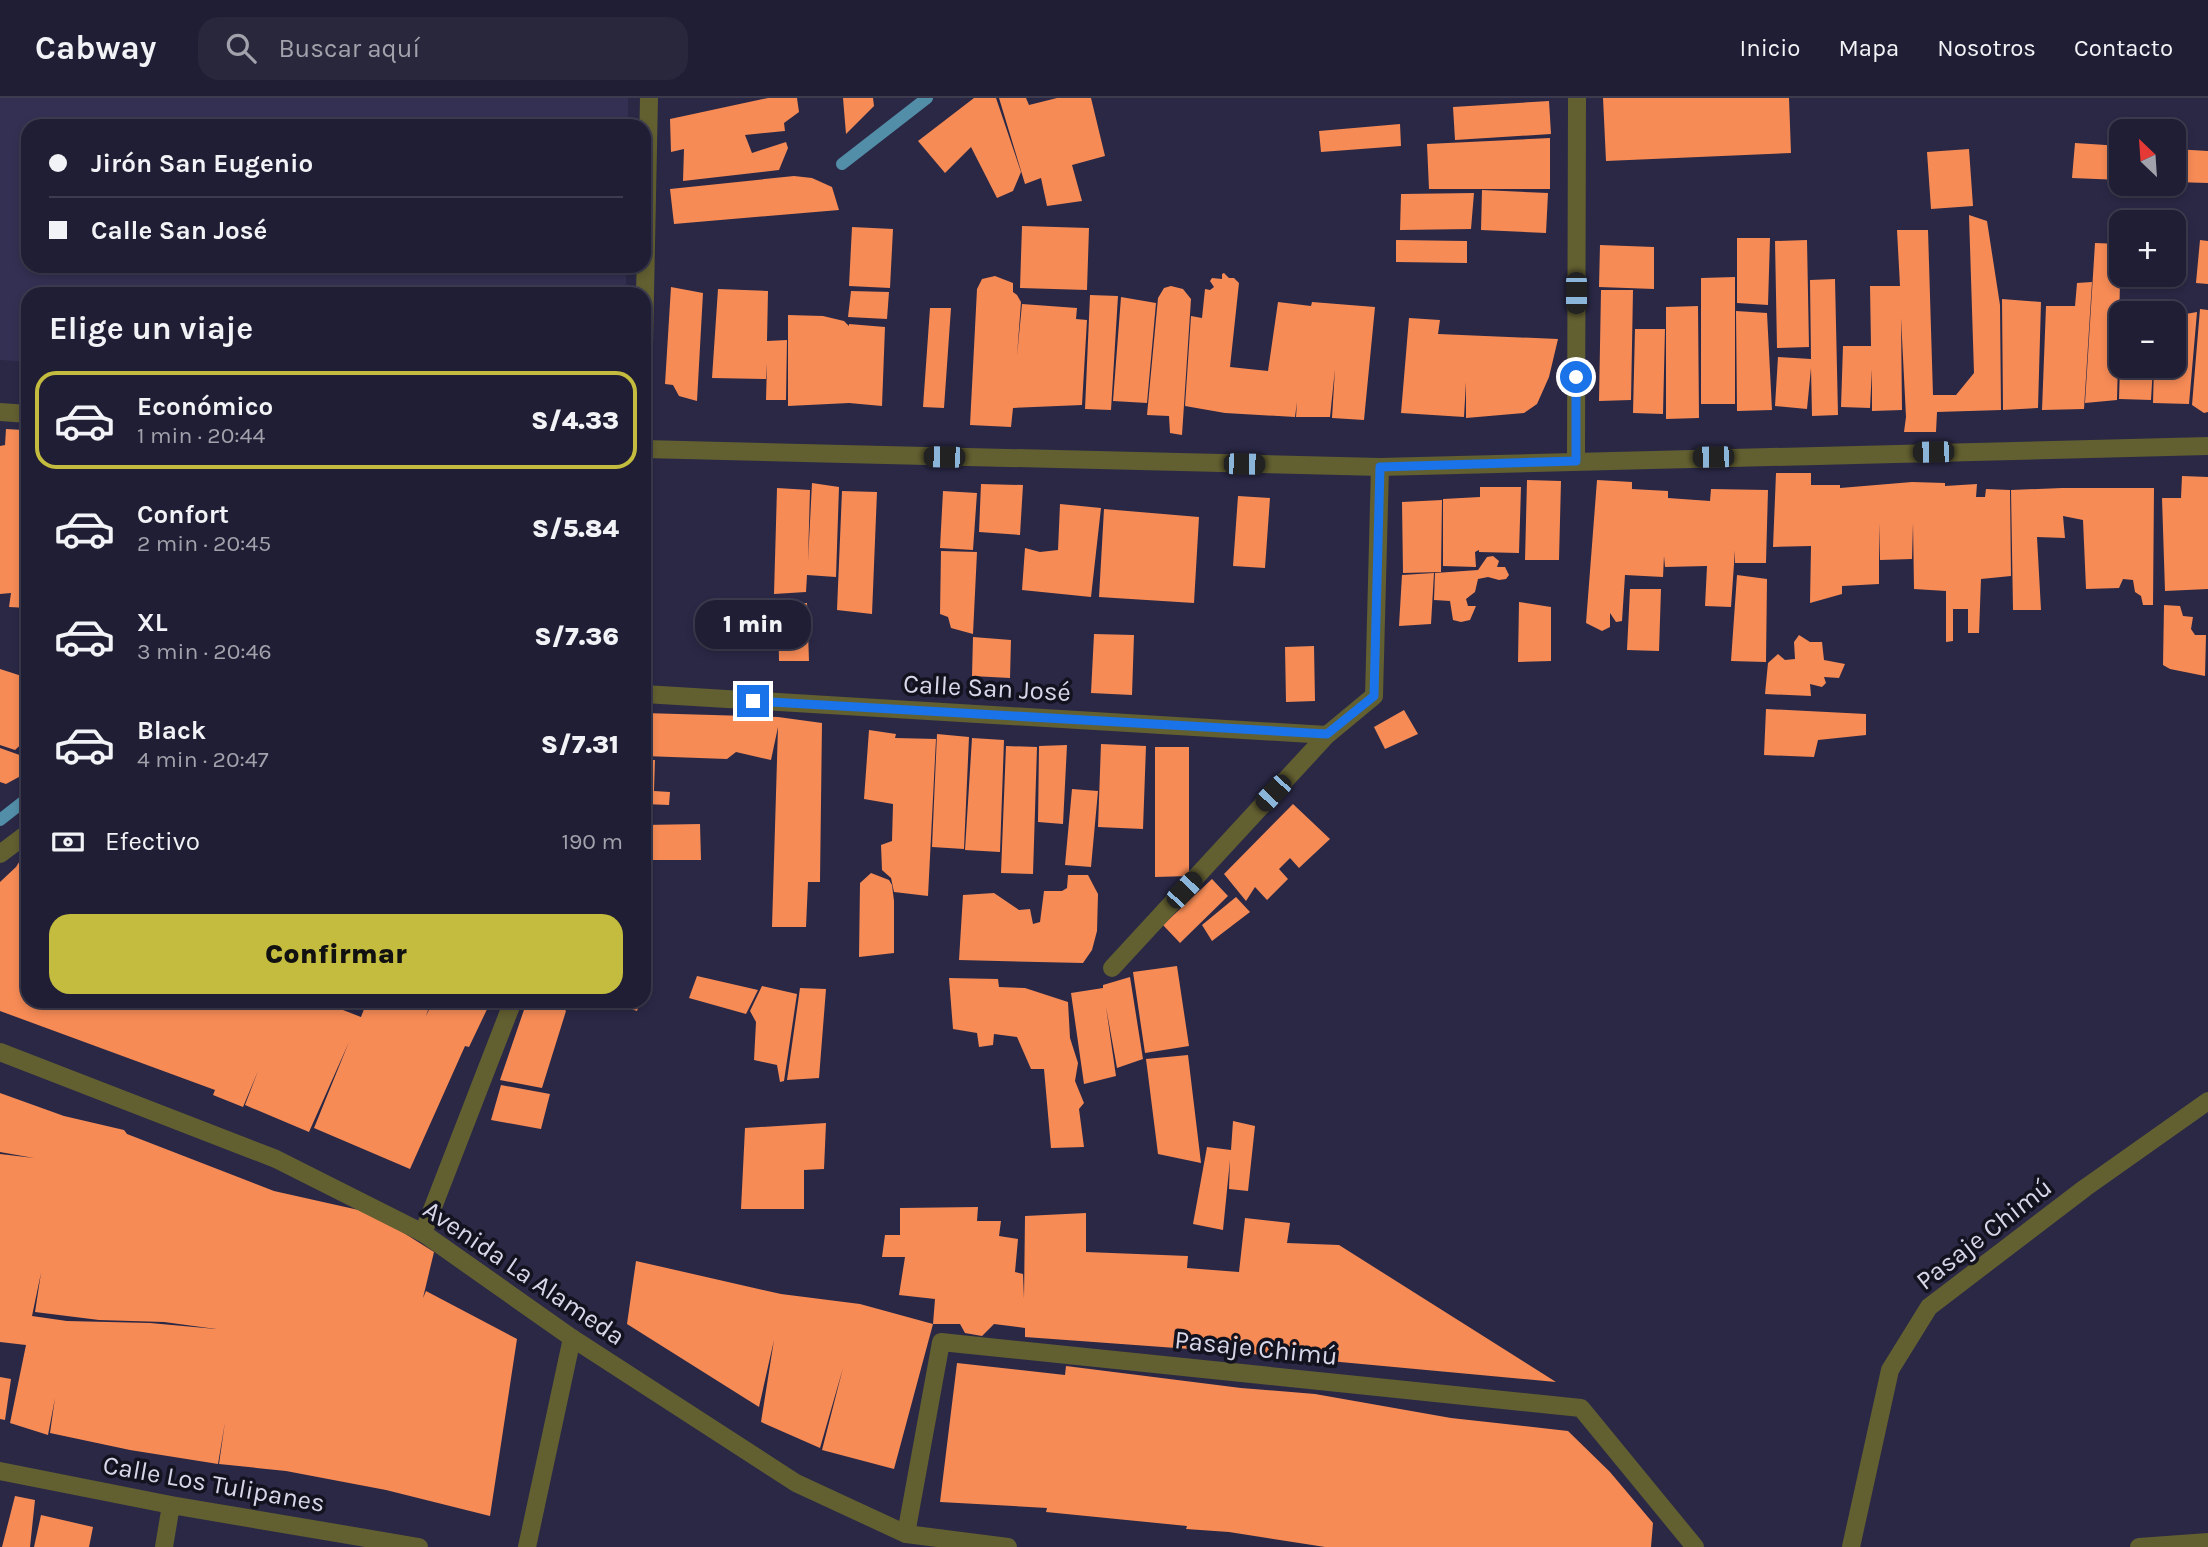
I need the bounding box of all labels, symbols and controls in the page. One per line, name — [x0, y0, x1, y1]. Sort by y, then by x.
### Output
search box — [198, 17, 688, 80]
text: Cabway — [35, 29, 156, 67]
icon: search — [222, 29, 260, 67]
text: Buscar aquí — [278, 33, 420, 64]
text: Inicio — [1739, 34, 1800, 62]
text: Mapa — [1838, 34, 1899, 62]
text: Nosotros — [1937, 34, 2036, 62]
text: Contacto — [2074, 34, 2173, 62]
north arrow — [2109, 119, 2186, 196]
map controls — [2109, 119, 2186, 378]
text: Jirón San Eugenio — [91, 148, 313, 179]
button: + — [2109, 210, 2186, 287]
text: Calle San José — [91, 215, 267, 246]
car — [1566, 272, 1587, 314]
button: − — [2109, 301, 2186, 378]
text: Elige un viaje — [49, 310, 253, 347]
route start — [1560, 361, 1592, 393]
icon: car — [53, 389, 116, 452]
text: Económico — [137, 391, 273, 422]
text: S/4.33 — [531, 405, 619, 436]
text: 1 min · 20:44 — [137, 422, 265, 449]
car — [1912, 441, 1955, 463]
car — [923, 446, 966, 468]
car — [1692, 446, 1735, 468]
car — [1223, 453, 1266, 475]
icon: car — [53, 497, 116, 560]
text: Confort — [137, 499, 229, 530]
text: S/5.84 — [532, 513, 619, 544]
text: 2 min · 20:45 — [137, 530, 271, 557]
callout: 1 min — [695, 600, 811, 648]
icon: car — [53, 605, 116, 668]
text: XL — [137, 607, 168, 638]
text: 1 min — [723, 611, 783, 638]
text: S/7.36 — [534, 621, 619, 652]
text: 3 min · 20:46 — [137, 638, 272, 665]
street label: Calle San José — [902, 668, 1072, 708]
route end — [737, 685, 769, 717]
icon: car — [53, 713, 116, 776]
text: Black — [137, 715, 206, 746]
text: S/7.31 — [541, 729, 619, 760]
text: 4 min · 20:47 — [137, 746, 269, 773]
car — [1251, 770, 1296, 816]
icon: cash — [49, 823, 87, 861]
text: Efectivo — [105, 826, 200, 857]
text: 190 m — [561, 828, 623, 855]
car — [1162, 867, 1207, 913]
button: Confirmar — [49, 914, 623, 994]
street label: Pasaje Chimú — [1910, 1171, 2058, 1297]
street label: Avenida La Alameda — [417, 1194, 631, 1352]
street label: Pasaje Chimú — [1173, 1324, 1339, 1372]
street label: Calle Los Tulipanes — [101, 1449, 327, 1519]

